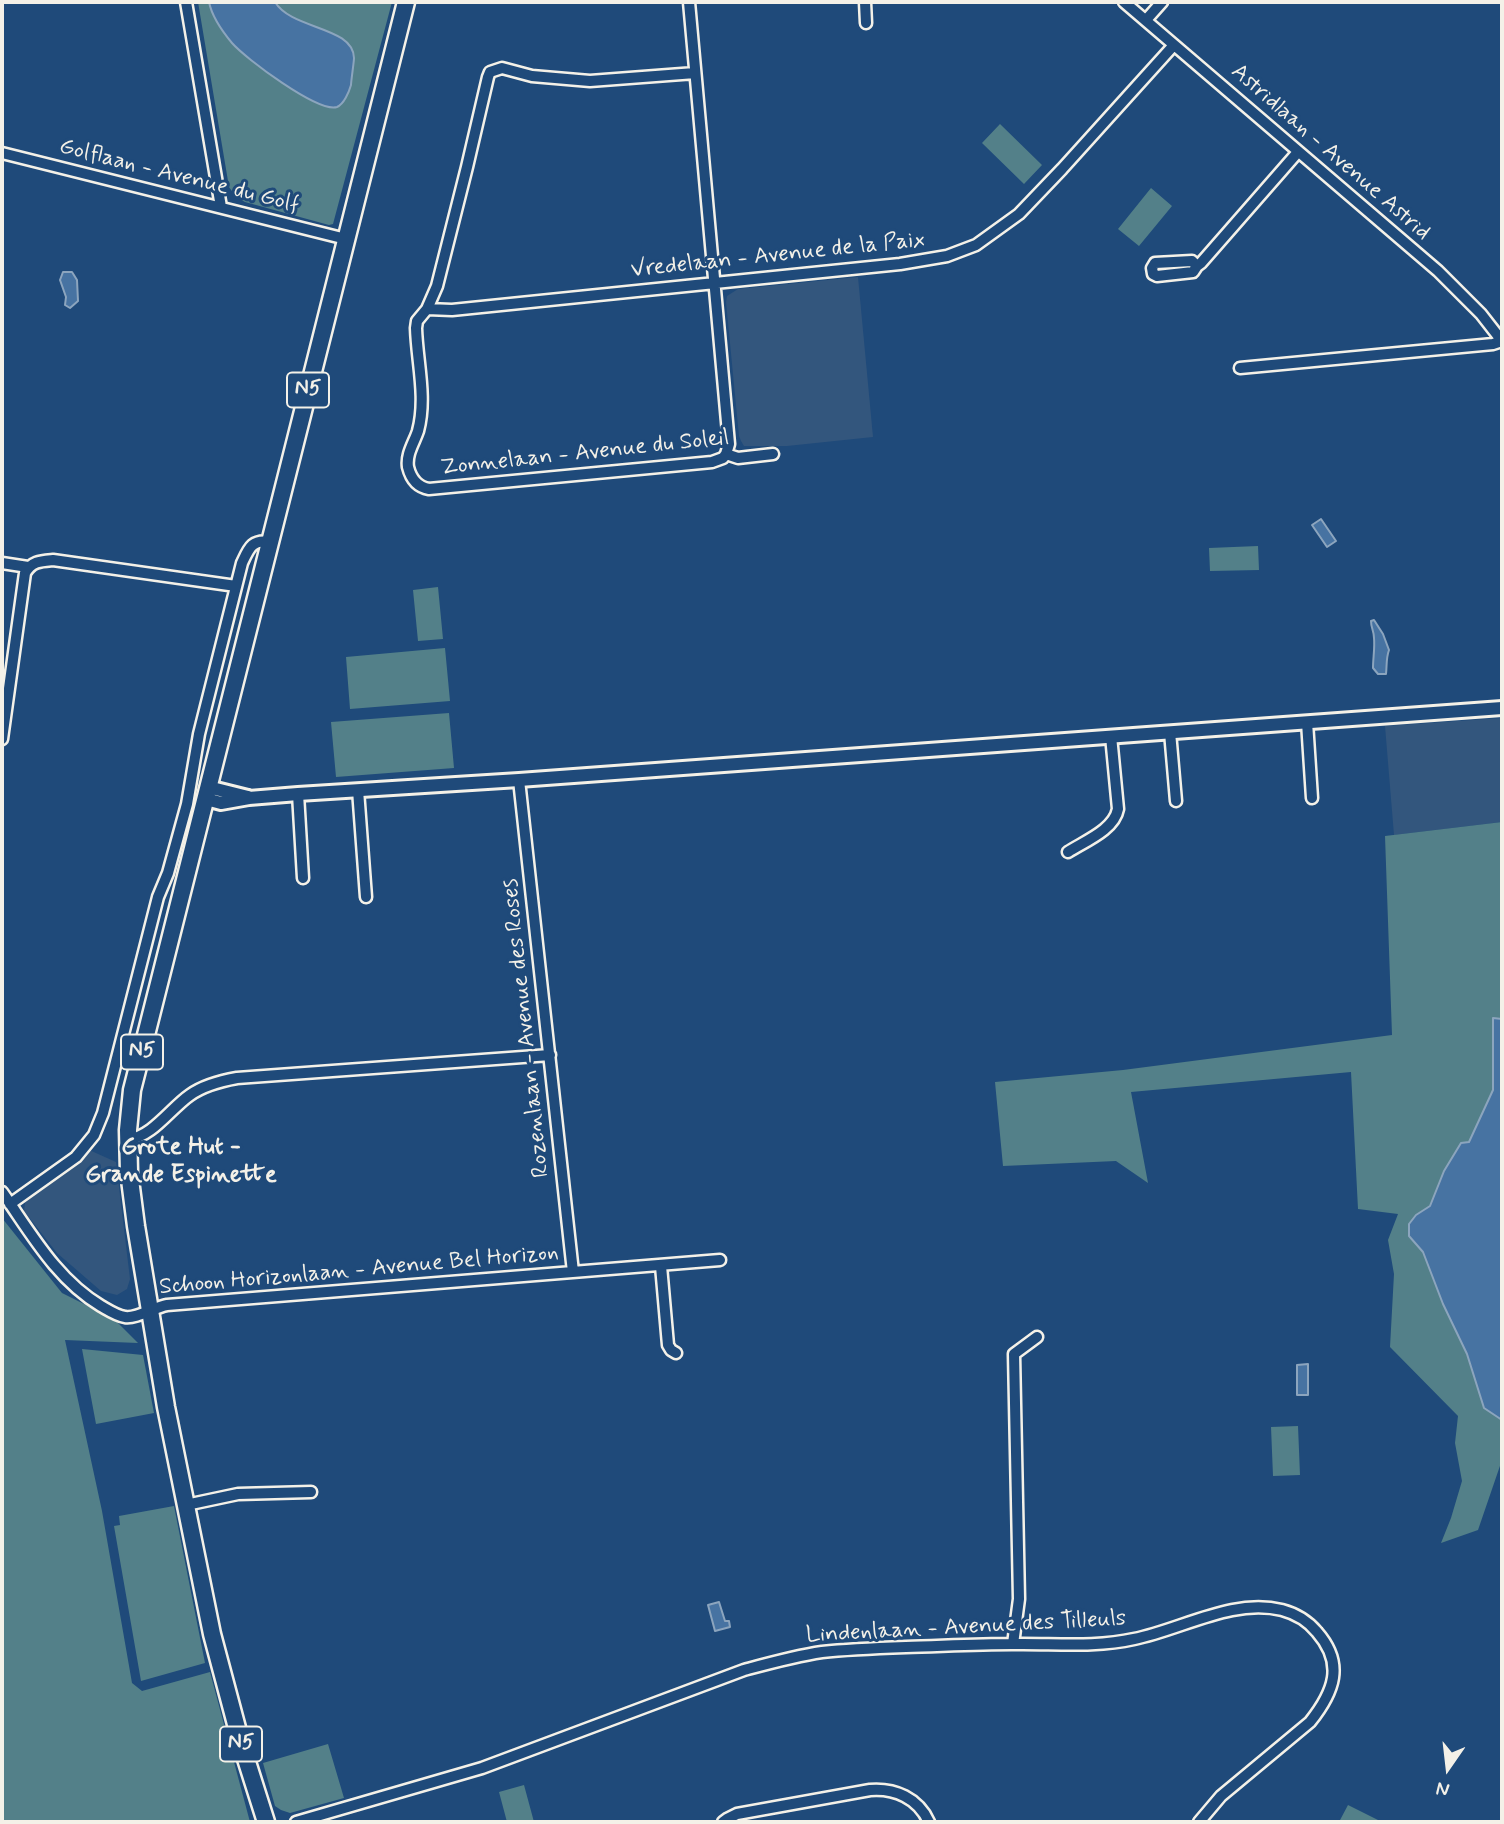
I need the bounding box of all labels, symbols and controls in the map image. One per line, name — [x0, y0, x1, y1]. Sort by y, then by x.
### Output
street label: Astridlaan - Avenue Astrid — [1225, 59, 1435, 247]
street label: Golflaan - Avenue du Golf — [56, 134, 302, 220]
street label: Vredelaan - Avenue de la Paix — [630, 227, 926, 285]
road number: N5 — [287, 372, 329, 408]
street label: Zonnelaan - Avenue du Soleil — [439, 425, 731, 483]
street label: Rozenlaan - Avenue des Roses — [498, 877, 556, 1179]
road number: N5 — [121, 1034, 163, 1070]
district label: Grote Hut - Grande Espinette — [85, 1134, 277, 1190]
street label: Schoon Horizonlaan - Avenue Bel Horizon — [158, 1240, 560, 1302]
street label: Lindenlaan - Avenue des Tilleuls — [805, 1606, 1127, 1650]
road number: N5 — [220, 1726, 262, 1762]
north arrow — [1413, 1733, 1483, 1803]
text: N — [1434, 1775, 1452, 1803]

